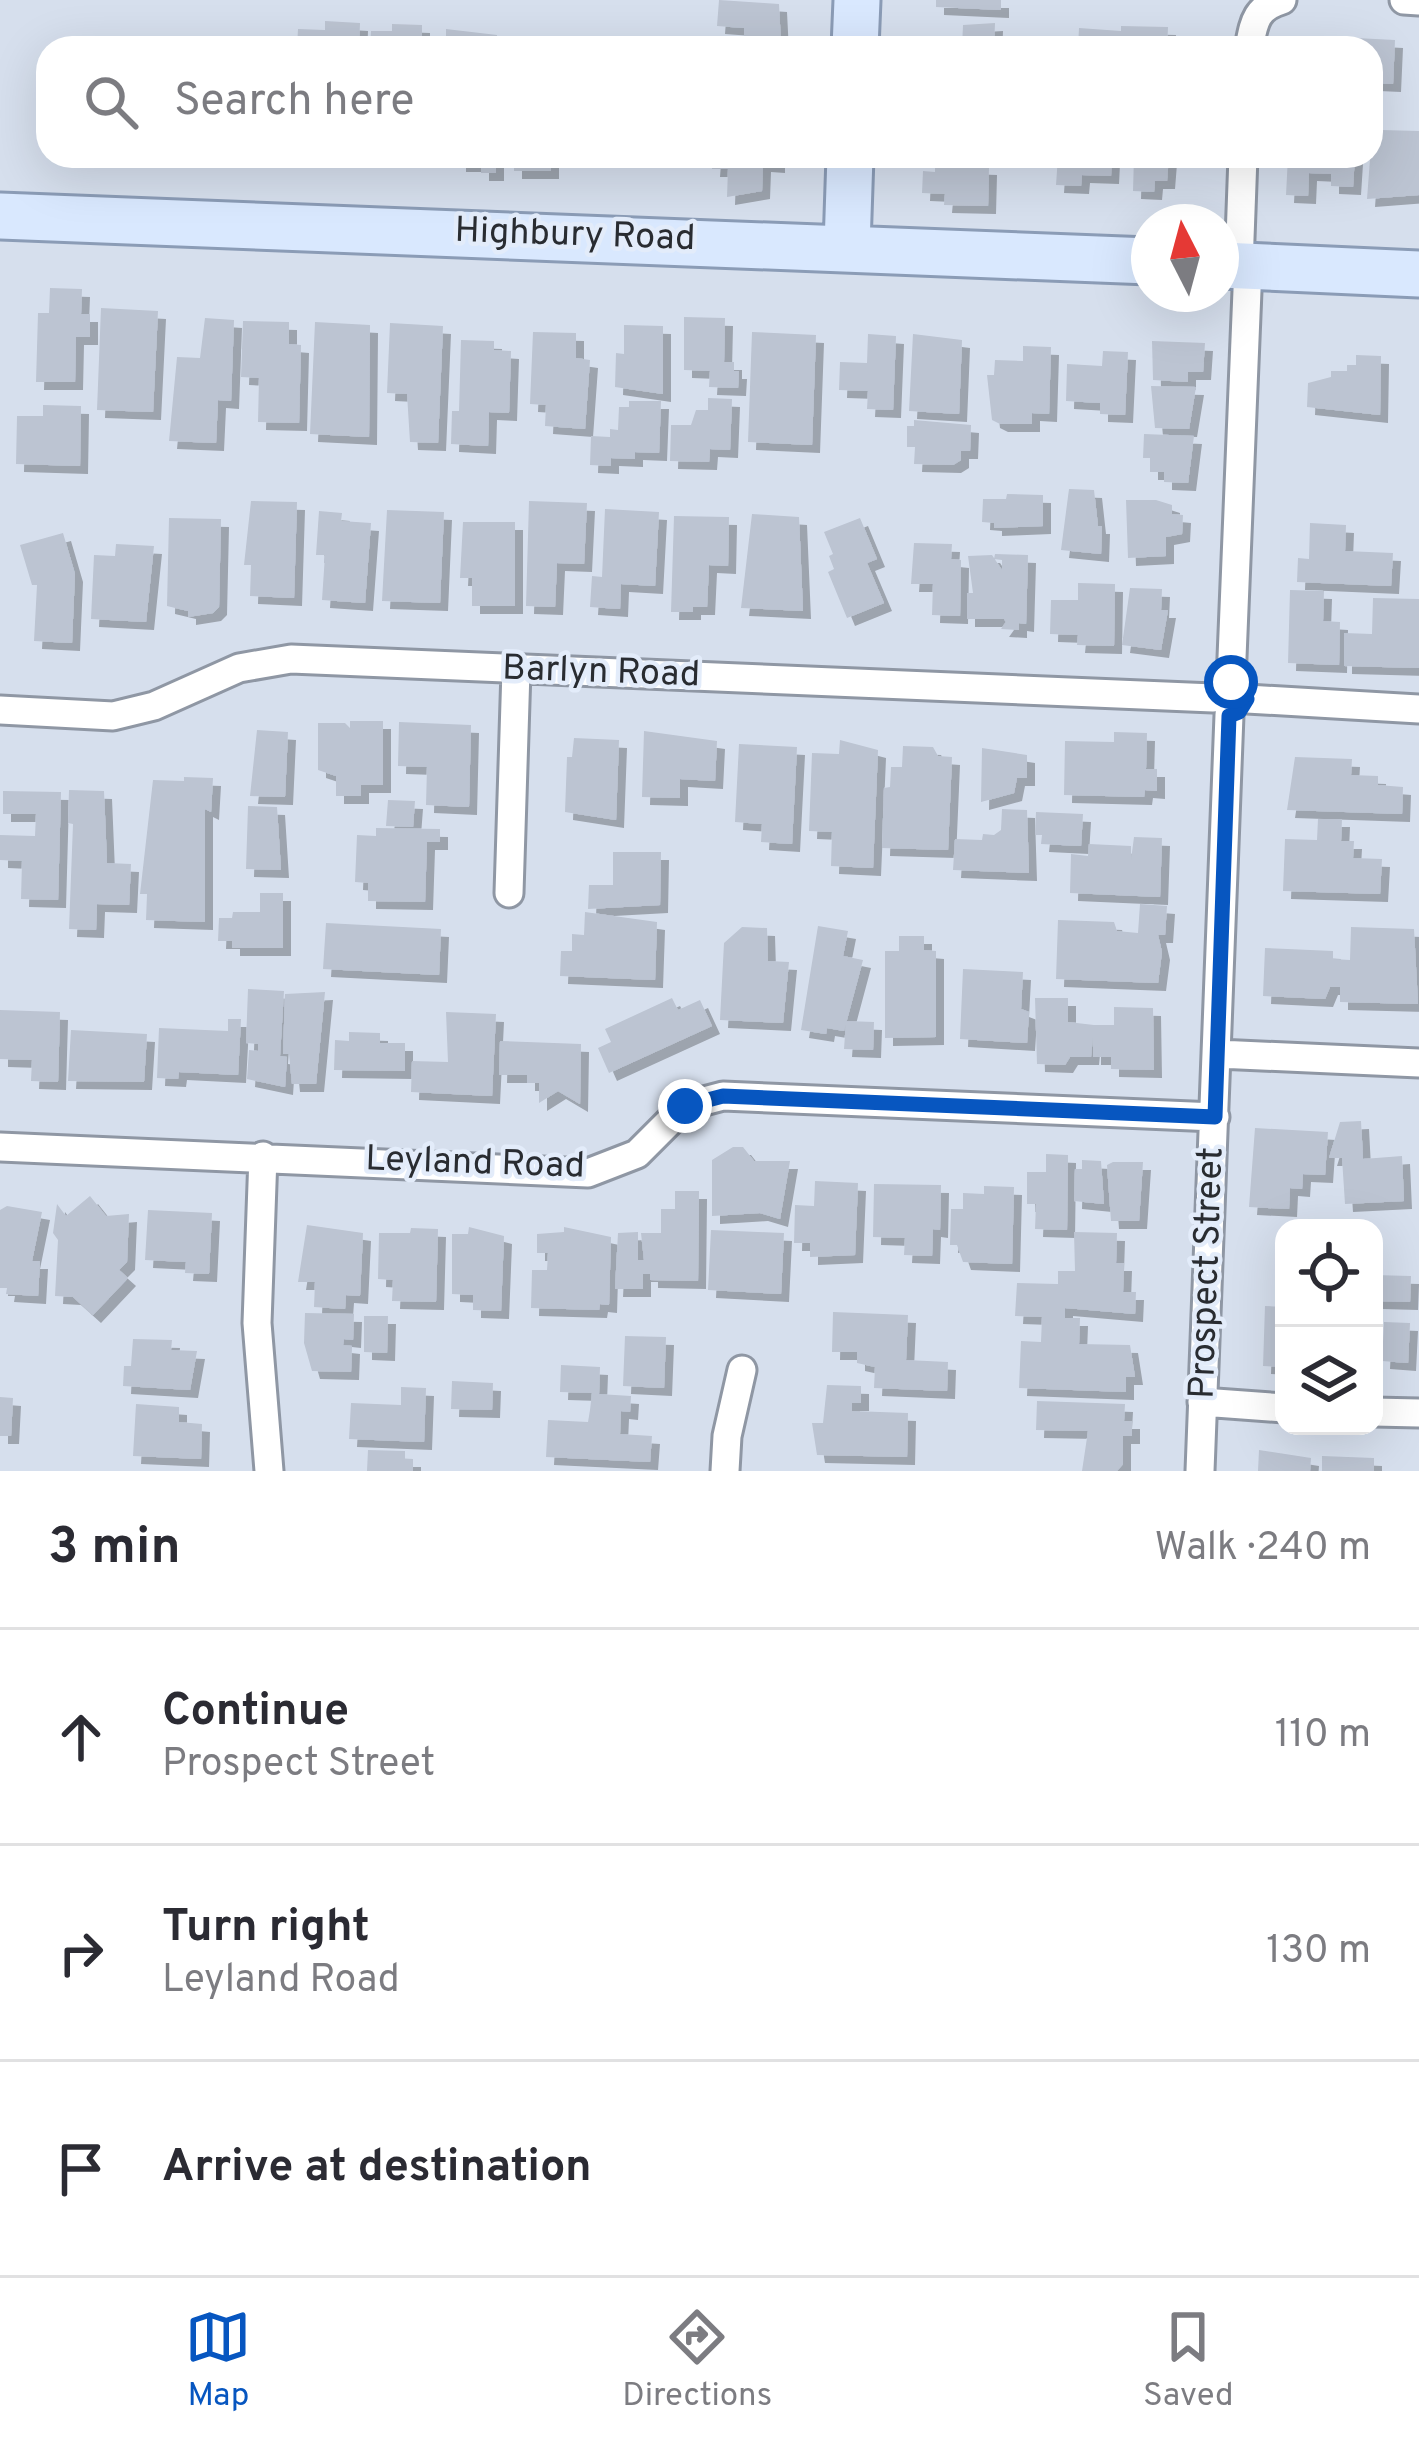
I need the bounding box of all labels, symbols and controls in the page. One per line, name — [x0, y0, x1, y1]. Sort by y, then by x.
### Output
search box — [36, 36, 1383, 168]
icon: search — [78, 69, 144, 135]
text: Search here — [174, 74, 414, 131]
north arrow — [1131, 204, 1239, 312]
street label: Highbury Road — [454, 209, 696, 263]
street label: Barlyn Road — [501, 647, 701, 699]
route start — [1204, 655, 1258, 709]
route end — [658, 1079, 712, 1133]
street label: Leyland Road — [365, 1137, 585, 1191]
street label: Prospect Street — [1181, 1146, 1235, 1400]
map controls — [1275, 1219, 1383, 1435]
button: locate — [1275, 1219, 1383, 1327]
button: layers — [1275, 1327, 1383, 1435]
text: 3 min — [48, 1517, 181, 1582]
text: Walk · 240 m — [1155, 1525, 1371, 1574]
text: Continue — [162, 1684, 349, 1741]
icon: ahead — [48, 1704, 114, 1770]
text: 110 m — [1275, 1712, 1371, 1761]
text: Prospect Street — [162, 1741, 435, 1790]
text: Turn right — [162, 1900, 370, 1957]
icon: right — [48, 1920, 114, 1986]
text: 130 m — [1266, 1928, 1371, 1977]
text: Leyland Road — [162, 1957, 400, 2006]
icon: arrive — [48, 2136, 114, 2202]
text: Arrive at destination — [162, 2140, 592, 2197]
tab: Map — [185, 2304, 251, 2418]
tab: Directions — [622, 2304, 772, 2418]
tab: Saved — [1143, 2304, 1234, 2418]

